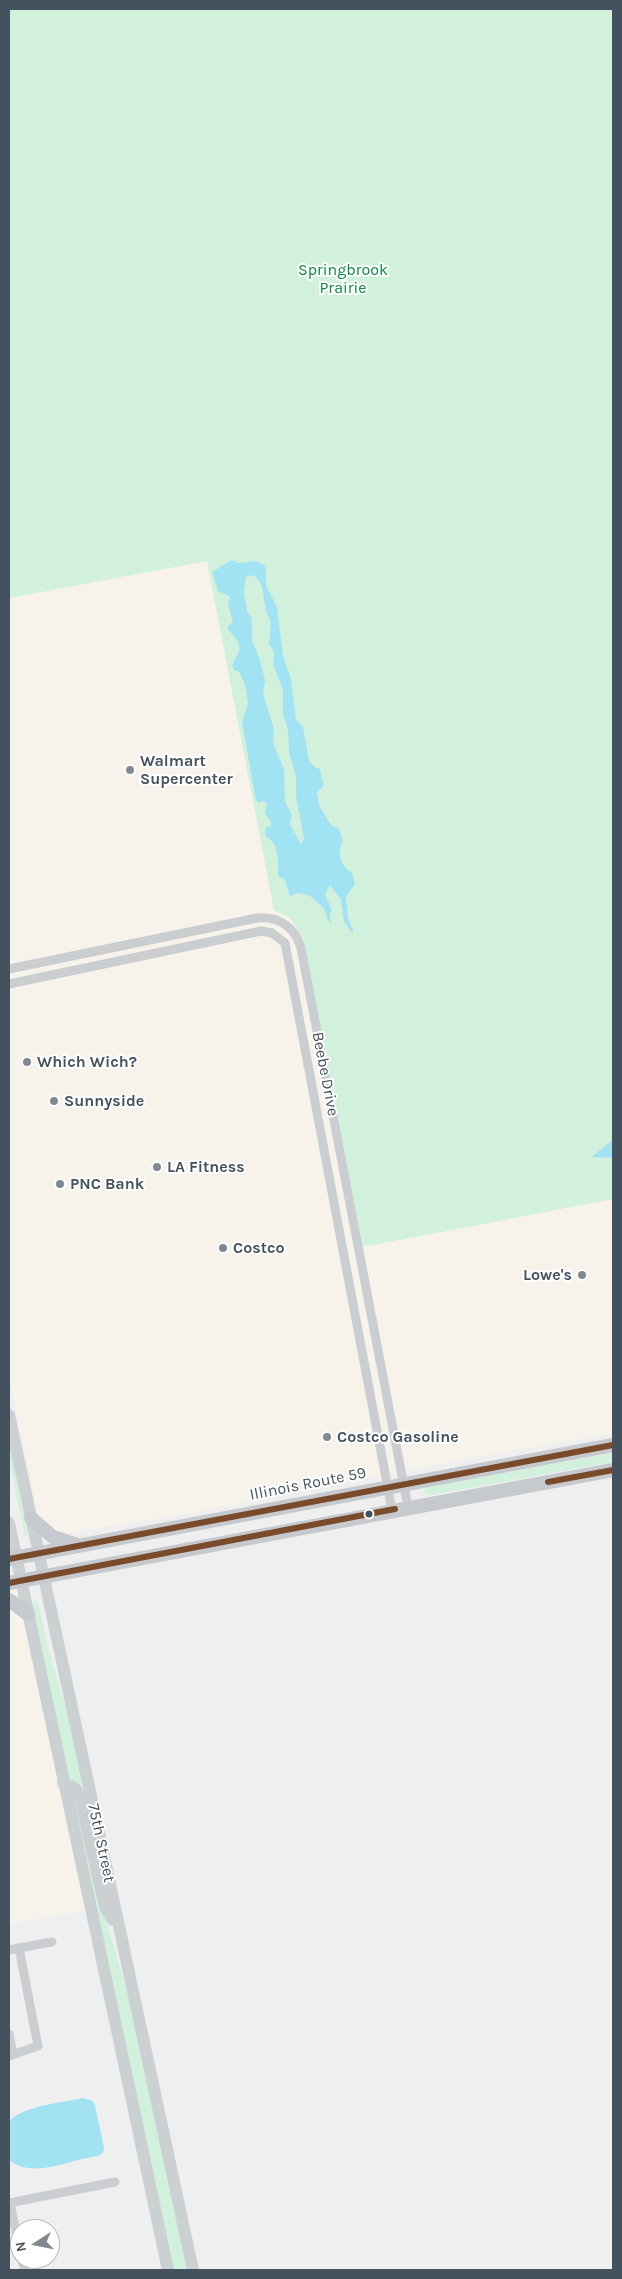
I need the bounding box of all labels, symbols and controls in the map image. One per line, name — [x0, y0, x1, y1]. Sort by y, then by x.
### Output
park label: Springbrook Prairie — [298, 260, 388, 298]
place label: Walmart Supercenter — [140, 751, 233, 789]
marker: Walmart Supercenter — [124, 764, 136, 776]
street label: Beebe Drive — [307, 1030, 343, 1118]
place label: Which Wich? — [37, 1052, 137, 1072]
marker: Which Wich? — [21, 1056, 33, 1068]
place label: Sunnyside — [64, 1091, 144, 1111]
marker: Sunnyside — [48, 1095, 60, 1107]
place label: LA Fitness — [167, 1157, 245, 1177]
marker: LA Fitness — [151, 1161, 163, 1173]
place label: PNC Bank — [70, 1174, 144, 1194]
marker: PNC Bank — [54, 1178, 66, 1190]
place label: Costco — [233, 1238, 284, 1258]
marker: Costco — [217, 1242, 229, 1254]
place label: Lowe's — [523, 1265, 572, 1285]
marker: Lowe's — [576, 1269, 588, 1281]
place label: Costco Gasoline — [337, 1427, 459, 1447]
marker: Costco Gasoline — [321, 1431, 333, 1443]
street label: Illinois Route 59 — [248, 1463, 368, 1505]
unlabelled marker — [364, 1509, 374, 1519]
street label: 75th Street — [83, 1802, 119, 1884]
north arrow — [10, 2219, 60, 2269]
text: N — [11, 2240, 30, 2253]

